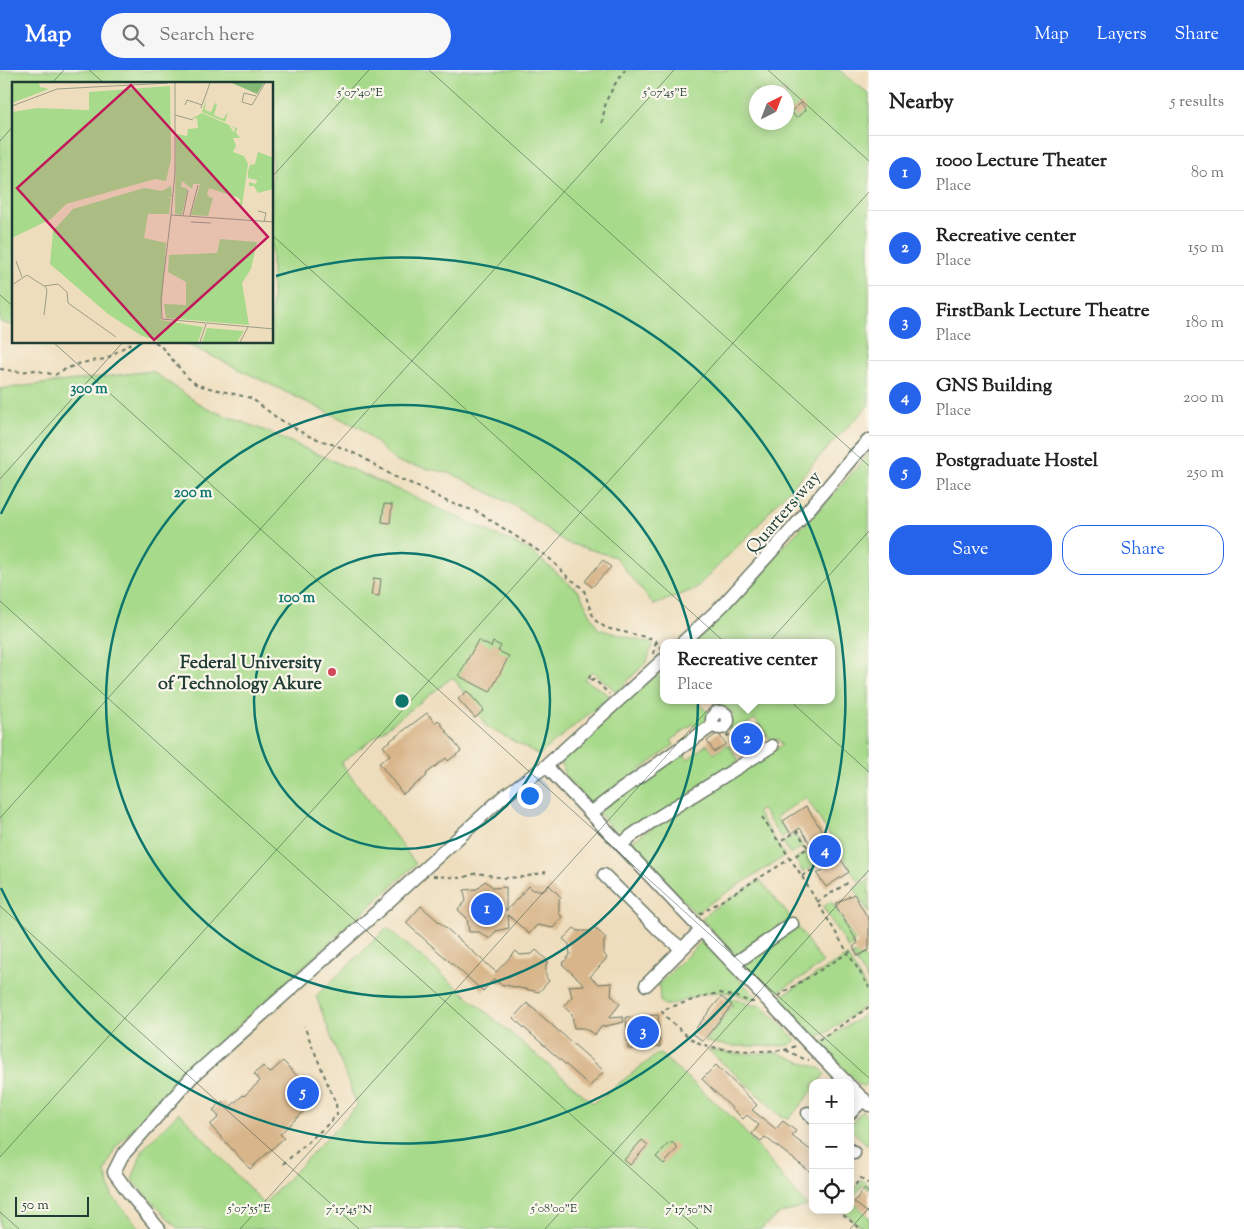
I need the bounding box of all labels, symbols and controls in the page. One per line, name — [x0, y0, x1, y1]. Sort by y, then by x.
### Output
search box — [101, 13, 451, 58]
text: Map — [25, 18, 71, 52]
icon: search — [119, 21, 147, 49]
text: Search here — [159, 22, 255, 49]
text: Map — [1034, 22, 1069, 48]
text: Layers — [1097, 22, 1147, 48]
text: Share — [1175, 22, 1219, 48]
inset map — [12, 82, 274, 344]
text: 5°07'40"E — [336, 84, 384, 102]
text: 5°07'45"E — [642, 84, 688, 102]
north arrow — [749, 85, 794, 130]
text: Nearby — [889, 88, 954, 118]
text: 5 results — [1170, 91, 1224, 114]
text: 1000 Lecture Theater — [936, 148, 1107, 175]
text: 1 — [902, 162, 908, 185]
text: 80 m — [1191, 162, 1224, 185]
text: Place — [936, 175, 971, 198]
text: Recreative center — [936, 223, 1076, 250]
text: 2 — [901, 237, 909, 260]
text: 150 m — [1188, 237, 1224, 260]
text: Place — [936, 250, 971, 273]
text: FirstBank Lecture Theatre — [936, 298, 1150, 325]
text: 3 — [902, 312, 908, 335]
text: 180 m — [1185, 312, 1224, 335]
text: Place — [936, 325, 971, 348]
text: GNS Building — [936, 373, 1052, 400]
text: 300 m — [70, 379, 108, 400]
text: 4 — [901, 387, 909, 410]
text: 200 m — [1183, 387, 1224, 410]
text: Place — [936, 400, 971, 423]
text: Postgraduate Hostel — [936, 448, 1098, 475]
text: 5 — [902, 462, 908, 485]
text: 250 m — [1186, 462, 1224, 485]
street label: Quarters way — [741, 466, 828, 561]
text: Place — [936, 475, 971, 498]
text: 200 m — [174, 483, 213, 504]
button: Save — [889, 525, 1052, 575]
button: Share — [1062, 525, 1224, 575]
text: 100 m — [279, 588, 316, 609]
popup — [660, 639, 835, 704]
text: Recreative center — [677, 647, 818, 674]
place label: Federal University of Technology Akure — [158, 651, 323, 698]
marker: Federal University of Technology Akure — [326, 666, 338, 678]
text: Place — [677, 674, 713, 697]
centre of rings — [393, 692, 411, 710]
pin: 2 — [731, 720, 763, 758]
your location — [517, 783, 543, 809]
pin: 4 — [809, 832, 841, 870]
pin: 1 — [471, 890, 503, 928]
pin: 3 — [627, 1013, 659, 1051]
pin: 5 — [287, 1074, 319, 1112]
map controls — [809, 1079, 854, 1214]
button: + — [809, 1079, 854, 1124]
button: − — [809, 1124, 854, 1169]
button: locate — [809, 1169, 854, 1214]
scale bar — [15, 1194, 89, 1217]
text: 50 m — [22, 1196, 49, 1216]
text: 5°07'55"E — [226, 1200, 271, 1218]
text: 5°08'00"E — [530, 1200, 578, 1218]
text: 7°17'45"N — [326, 1201, 372, 1219]
text: 7°17'50"N — [665, 1201, 713, 1219]

